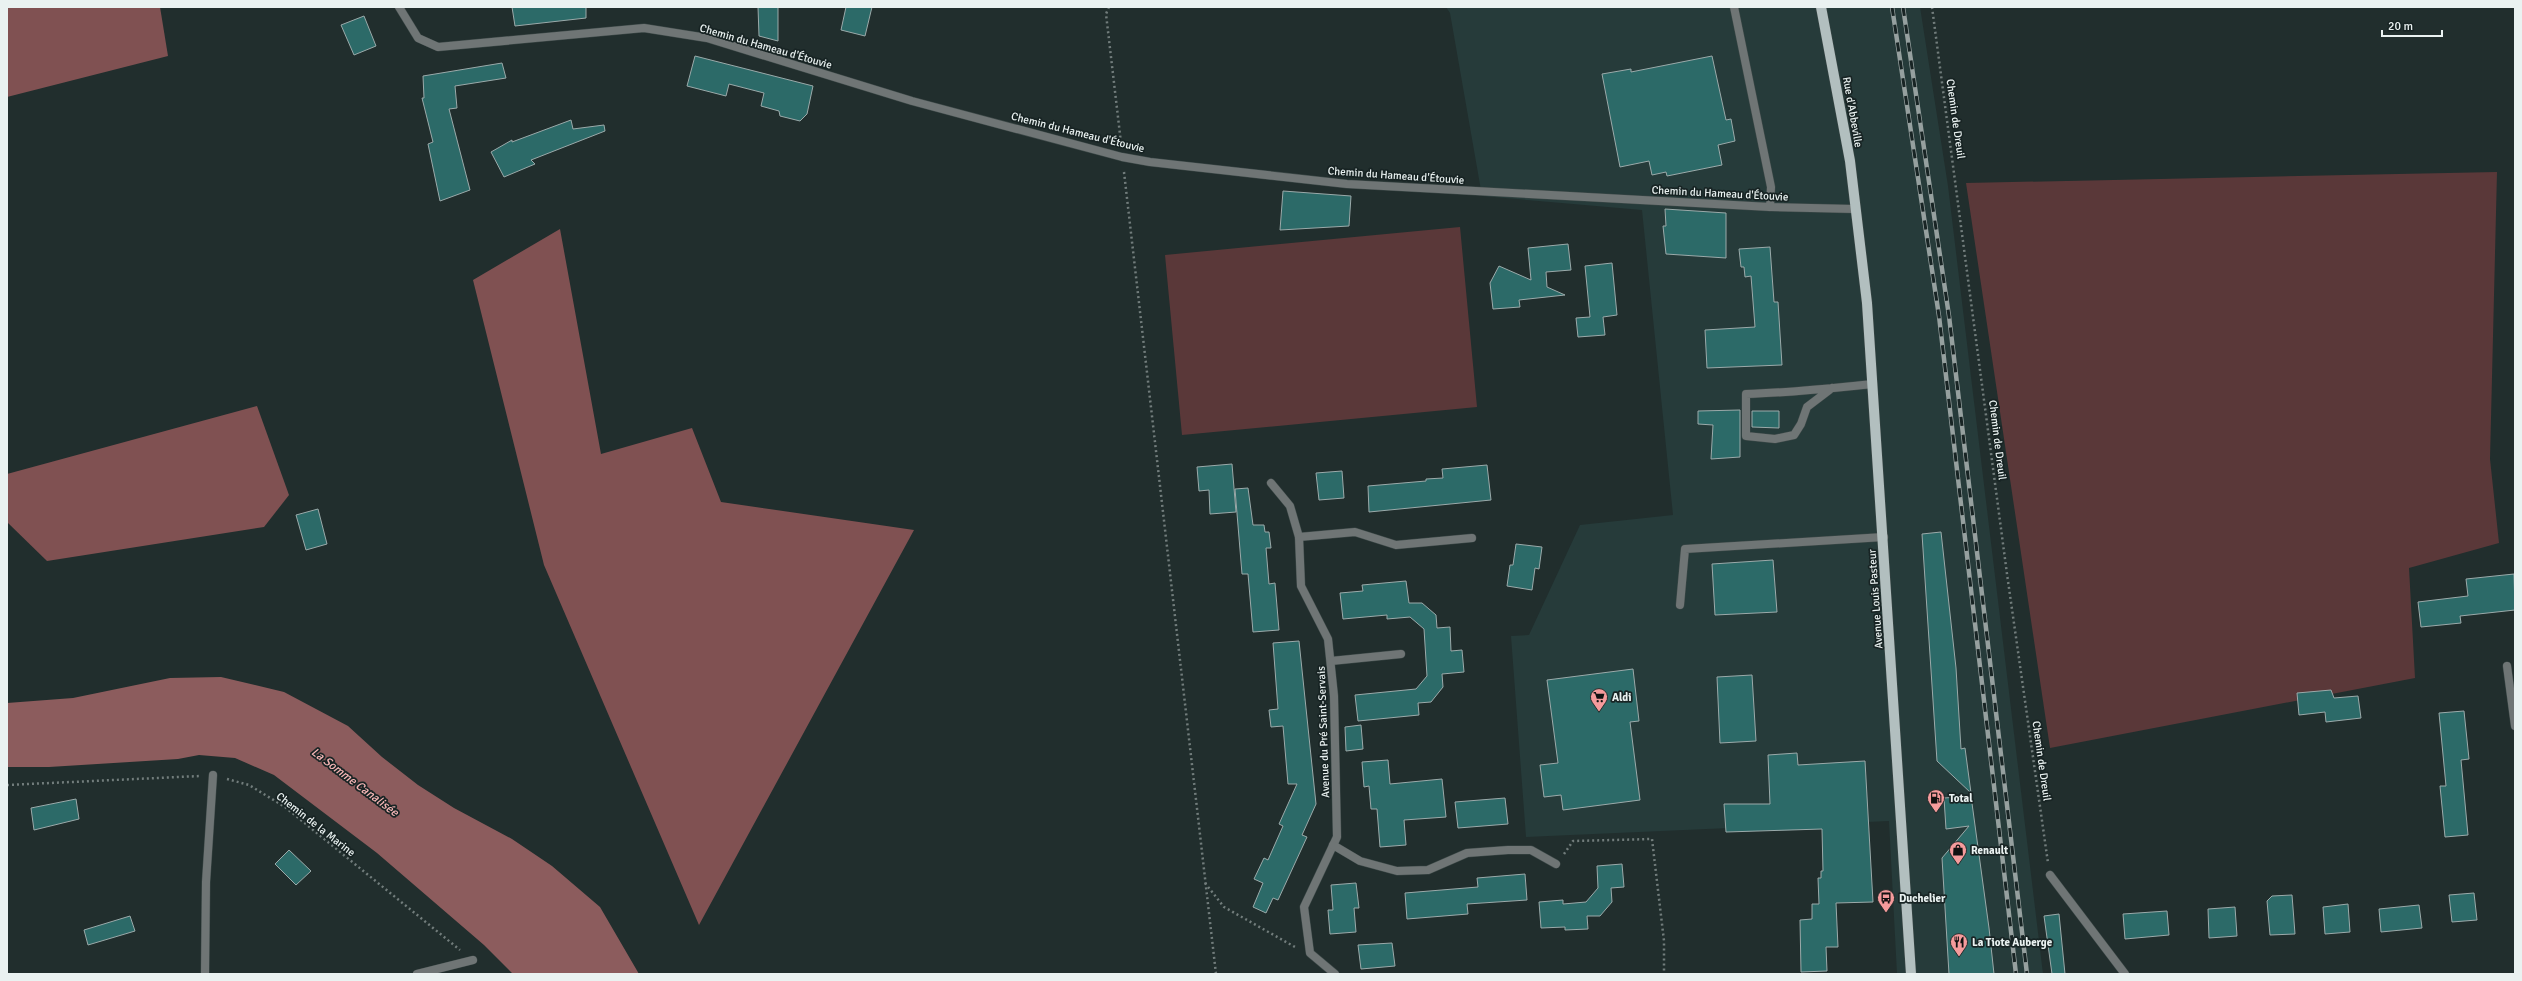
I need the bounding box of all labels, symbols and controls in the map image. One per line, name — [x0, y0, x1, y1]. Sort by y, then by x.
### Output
scale bar — [2382, 12, 2442, 38]
text: 20 m — [2388, 19, 2413, 34]
street label: Chemin du Hameau d'Étouvie — [698, 20, 834, 72]
street label: Rue d'Abbeville — [1840, 76, 1865, 149]
street label: Chemin de Dreuil — [1943, 78, 1968, 160]
street label: Chemin du Hameau d'Étouvie — [1010, 109, 1146, 155]
street label: Chemin du Hameau d'Étouvie — [1327, 163, 1465, 187]
street label: Chemin du Hameau d'Étouvie — [1651, 182, 1789, 204]
street label: Chemin de Dreuil — [1986, 399, 2009, 481]
street label: Avenue Louis Pasteur — [1866, 549, 1885, 649]
street label: Avenue du Pré Saint-Servais — [1315, 666, 1332, 798]
supermarket icon: Aldi — [1589, 687, 1609, 712]
place label: Aldi — [1612, 691, 1631, 704]
street label: Chemin de Dreuil — [2029, 720, 2054, 802]
water label: La Somme Canalisée — [308, 745, 402, 821]
fuel station icon: Total — [1926, 788, 1946, 813]
street label: Chemin de la Marine — [274, 790, 358, 859]
place label: Total — [1949, 792, 1973, 805]
shop icon: Renault — [1948, 840, 1968, 865]
place label: Renault — [1971, 844, 2008, 857]
bus stop icon: Duchelier — [1876, 888, 1896, 913]
place label: Duchelier — [1899, 892, 1946, 905]
restaurant icon: La Tiote Auberge — [1949, 932, 1969, 957]
place label: La Tiote Auberge — [1972, 936, 2053, 949]

